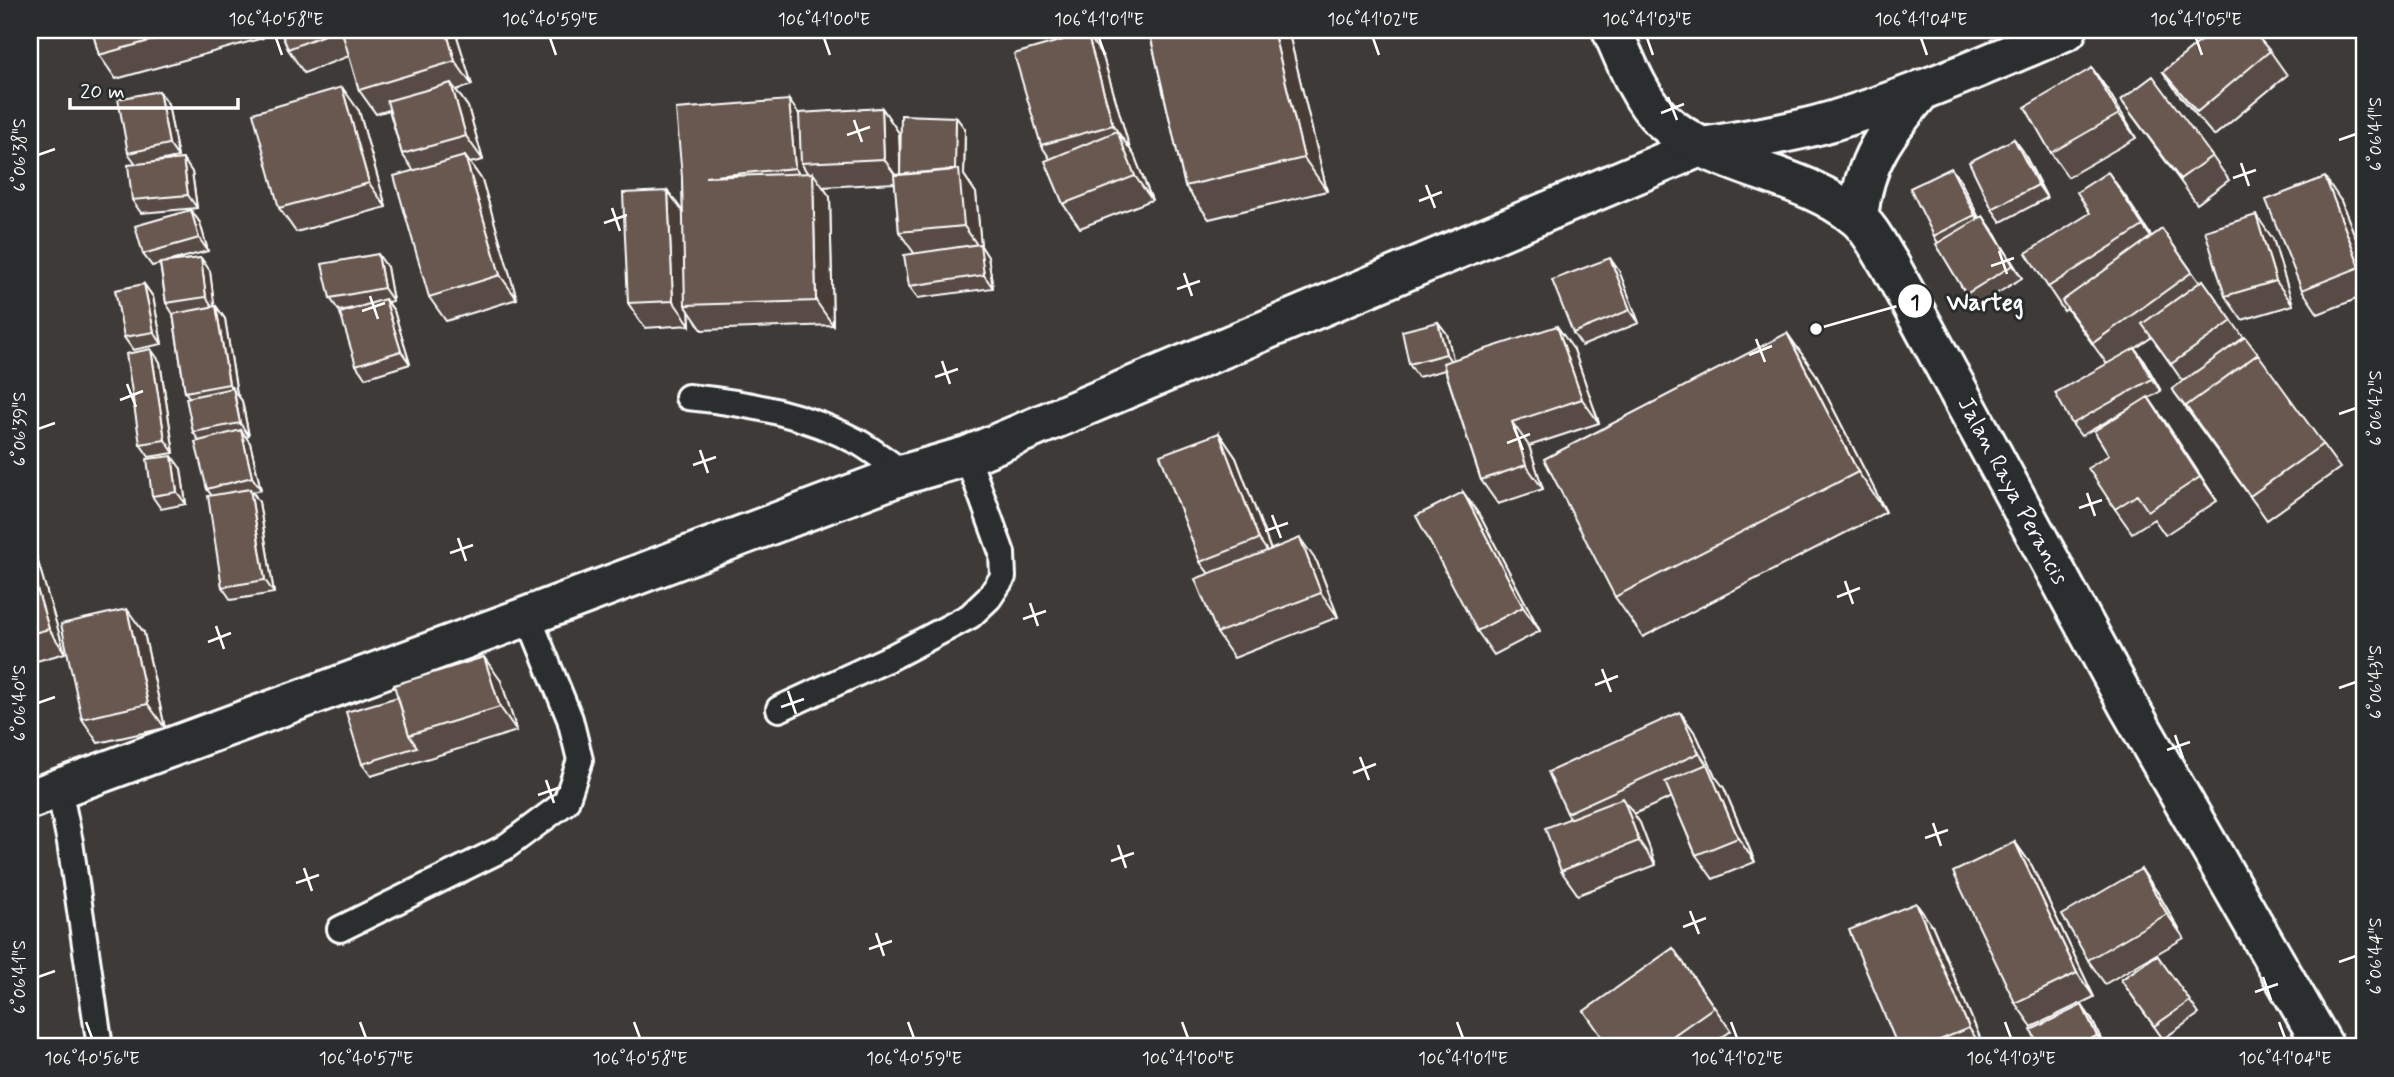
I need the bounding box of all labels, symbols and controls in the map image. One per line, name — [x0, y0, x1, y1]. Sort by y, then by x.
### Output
text: 106°40'58"E — [228, 8, 324, 32]
text: 106°40'59"E — [502, 8, 598, 32]
text: 106°41'00"E — [778, 8, 870, 32]
text: 106°41'01"E — [1054, 8, 1144, 32]
text: 106°41'02"E — [1327, 8, 1419, 32]
text: 106°41'03"E — [1602, 8, 1692, 32]
text: 106°41'04"E — [1875, 8, 1968, 32]
text: 106°41'05"E — [2150, 8, 2242, 32]
scale bar — [70, 66, 238, 110]
text: 20 m — [80, 78, 125, 106]
text: 6°06'41"S — [2364, 97, 2388, 171]
text: 6°06'38"S — [8, 118, 32, 192]
callout: Warteg — [1898, 279, 2037, 324]
text: Warteg — [1946, 288, 2023, 320]
text: 1 — [1910, 289, 1920, 317]
text: 6°06'42"S — [2364, 370, 2388, 446]
text: 6°06'39"S — [8, 392, 32, 466]
street label: Jalan Raya Perancis — [1950, 392, 2074, 590]
text: 6°06'43"S — [2364, 645, 2388, 719]
text: 6°06'40"S — [8, 665, 32, 741]
text: 6°06'44"S — [2364, 917, 2388, 995]
text: 6°06'41"S — [8, 940, 32, 1014]
text: 106°40'56"E — [44, 1047, 140, 1071]
text: 106°40'57"E — [319, 1047, 413, 1071]
text: 106°40'58"E — [592, 1047, 688, 1071]
text: 106°40'59"E — [866, 1047, 962, 1071]
text: 106°41'00"E — [1142, 1047, 1234, 1071]
text: 106°41'01"E — [1418, 1047, 1508, 1071]
text: 106°41'02"E — [1691, 1047, 1783, 1071]
text: 106°41'03"E — [1966, 1047, 2056, 1071]
text: 106°41'04"E — [2239, 1047, 2332, 1071]

